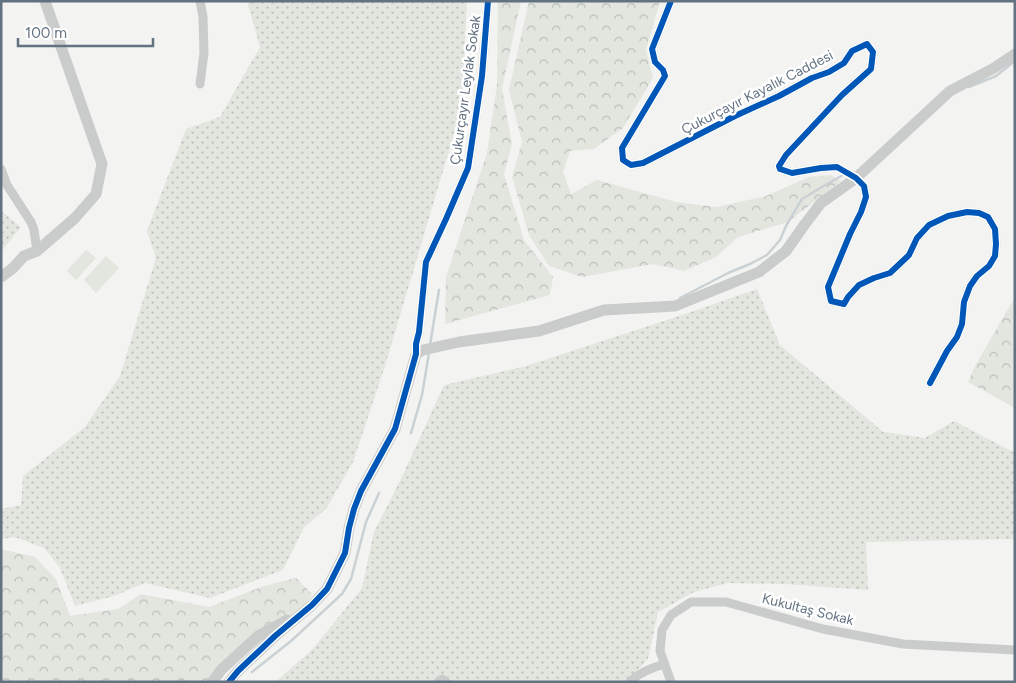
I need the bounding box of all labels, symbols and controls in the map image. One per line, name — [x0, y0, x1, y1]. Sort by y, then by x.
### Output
street label: Çukurçayır Leylak Sokak — [447, 14, 484, 166]
scale bar — [18, 15, 152, 47]
text: 100 m — [25, 24, 67, 42]
street label: Çukurçayır Kayalık Caddesi — [678, 47, 836, 138]
street label: Kukultaş Sokak — [760, 590, 856, 629]

